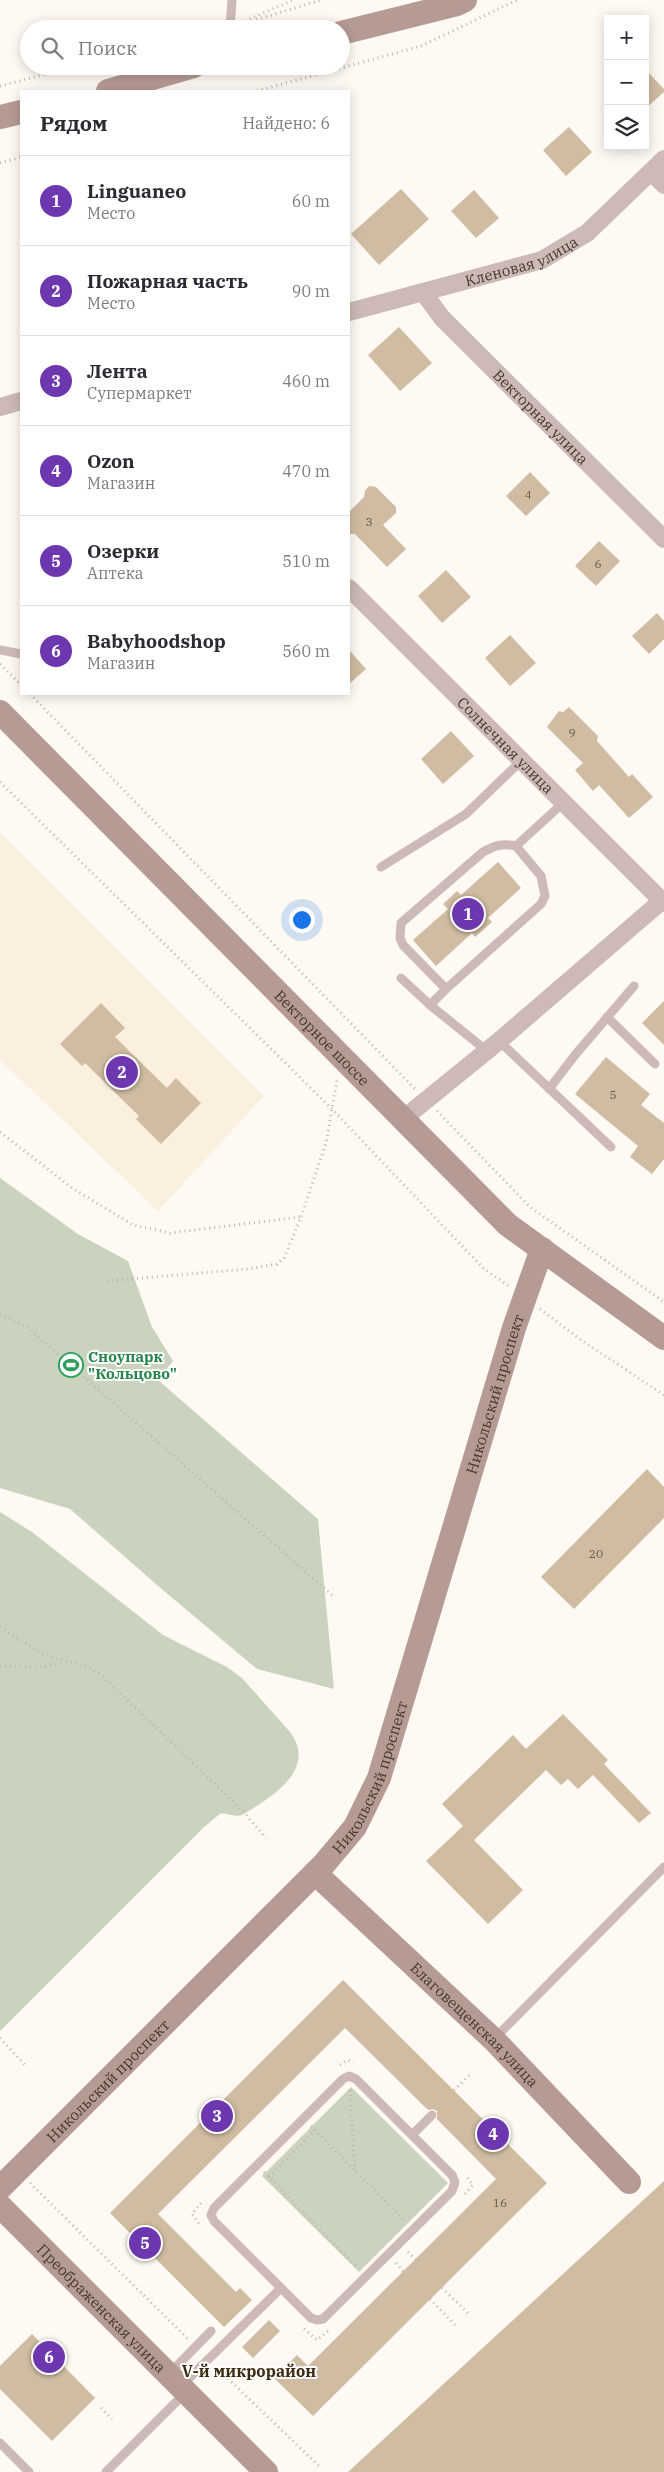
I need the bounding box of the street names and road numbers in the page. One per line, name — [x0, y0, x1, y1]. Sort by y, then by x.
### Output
street label: Кленовая улица — [463, 231, 581, 290]
street label: Векторная улица — [489, 365, 593, 468]
street label: Солнечная улица — [454, 693, 558, 797]
street label: Векторное шоссе — [271, 986, 374, 1089]
street label: Никольский проспект — [461, 1311, 528, 1476]
street label: Никольский проспект — [327, 1698, 411, 1857]
street label: Благовещенская улица — [407, 1958, 543, 2091]
street label: Никольский проспект — [42, 2015, 173, 2146]
street label: Преображенская улица — [33, 2239, 170, 2376]

